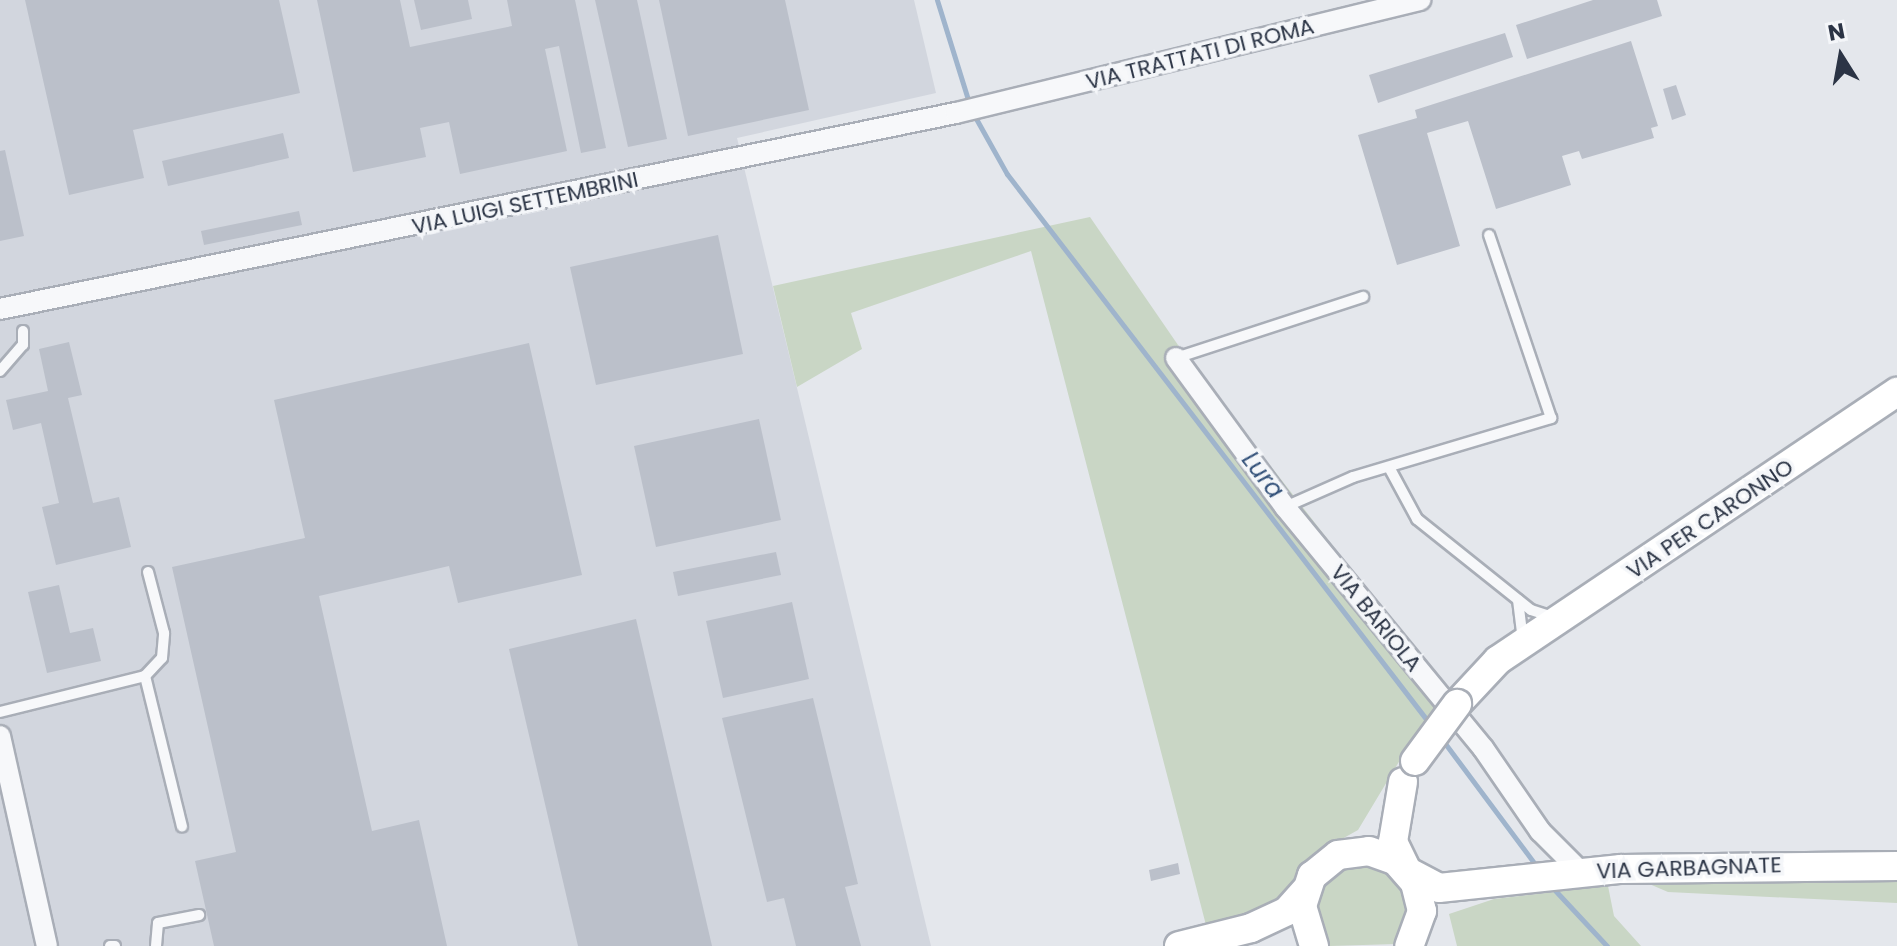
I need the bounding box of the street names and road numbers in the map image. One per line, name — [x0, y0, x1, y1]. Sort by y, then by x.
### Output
street label: VIA TRATTATI DI ROMA — [1083, 13, 1317, 95]
street label: VIA LUIGI SETTEMBRINI — [410, 166, 640, 240]
street label: VIA PER CARONNO — [1622, 454, 1798, 584]
street label: VIA BARIOLA — [1325, 559, 1427, 677]
street label: VIA GARBAGNATE — [1596, 852, 1782, 884]

